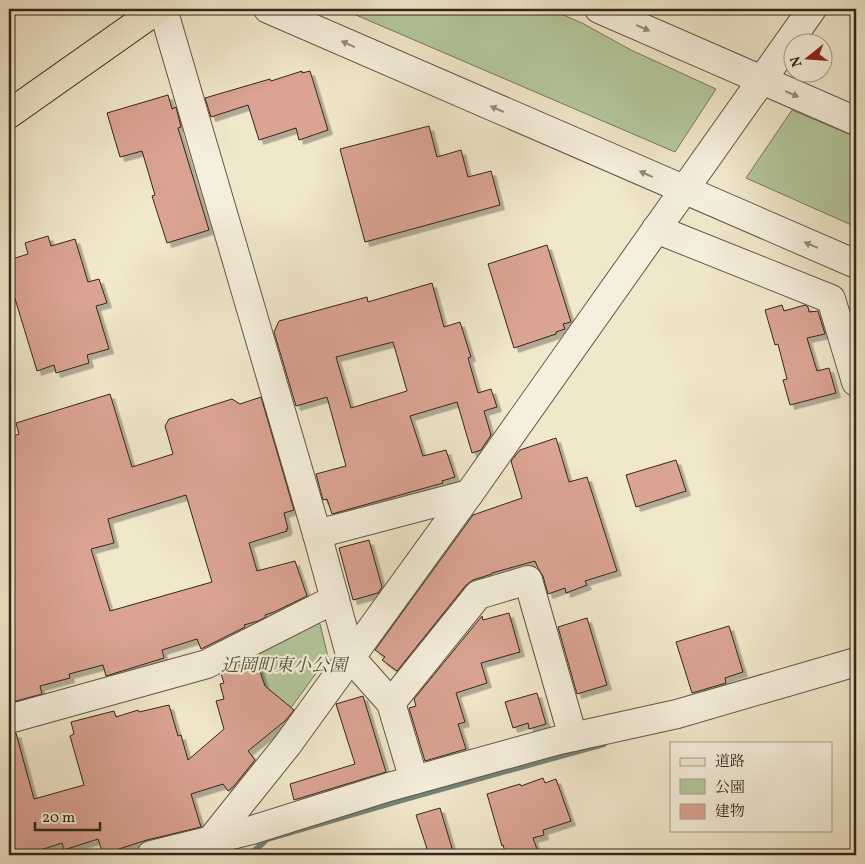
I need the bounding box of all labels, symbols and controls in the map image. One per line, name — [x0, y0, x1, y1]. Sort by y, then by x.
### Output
one-way arrow — [636, 25, 650, 33]
north arrow — [782, 32, 832, 82]
one-way arrow — [341, 39, 355, 47]
text: N — [786, 54, 808, 69]
one-way arrow — [785, 90, 799, 98]
one-way arrow — [490, 105, 504, 113]
one-way arrow — [639, 170, 653, 178]
one-way arrow — [804, 241, 818, 249]
park label: 近岡町東小公園 — [221, 654, 350, 679]
legend — [670, 742, 832, 832]
text: 道路 — [715, 752, 745, 773]
text: 公園 — [715, 778, 745, 799]
scale bar — [35, 799, 100, 831]
text: 建物 — [715, 802, 745, 823]
text: 20 m — [42, 808, 75, 829]

